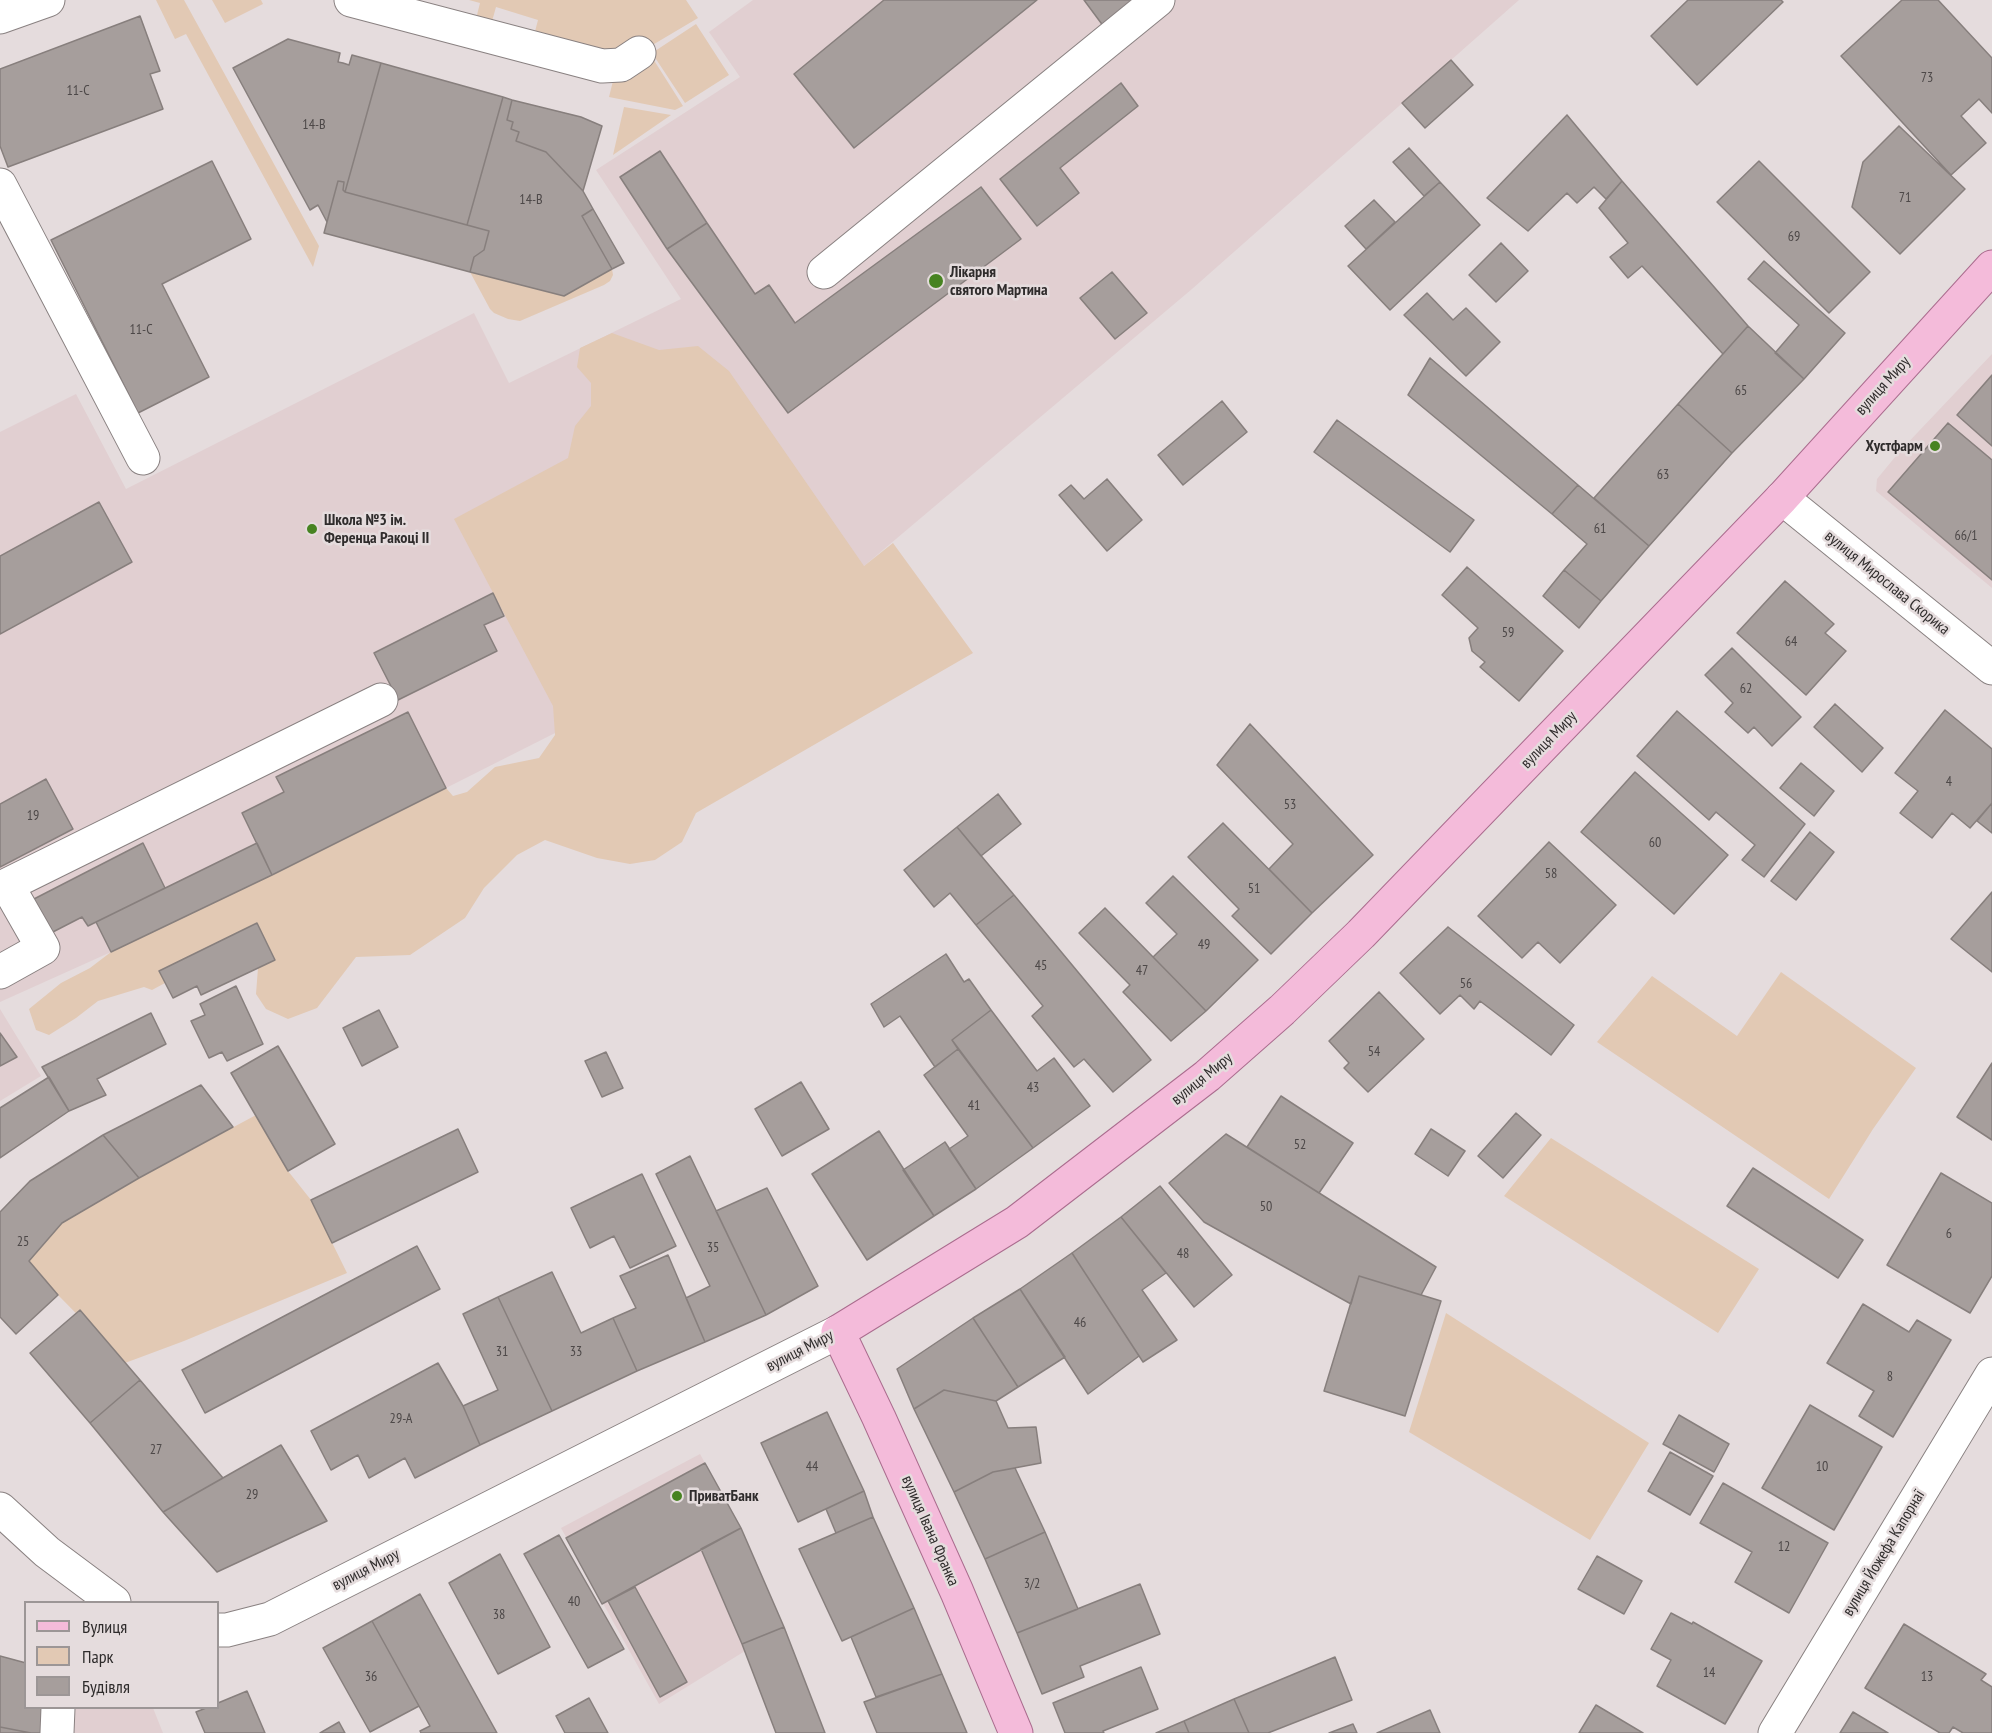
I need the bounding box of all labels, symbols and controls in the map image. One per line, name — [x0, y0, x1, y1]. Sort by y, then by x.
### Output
house number: 73 — [1921, 70, 1933, 86]
house number: 11-С — [66, 83, 90, 99]
house number: 14-В — [302, 117, 326, 133]
house number: 71 — [1899, 190, 1911, 206]
house number: 14-В — [519, 192, 543, 208]
house number: 69 — [1788, 229, 1800, 245]
place label: Лікарня святого Мартина — [950, 262, 1048, 300]
marker: Лікарня святого Мартина — [927, 272, 945, 290]
house number: 11-С — [129, 322, 153, 338]
street label: вулиця Миру — [1852, 353, 1914, 419]
house number: 65 — [1735, 383, 1747, 399]
place label: Хустфарм — [1865, 436, 1923, 456]
marker: Хустфарм — [1928, 439, 1942, 453]
house number: 63 — [1657, 467, 1669, 483]
place label: Школа №3 ім. Ференца Ракоці II — [324, 510, 429, 548]
house number: 61 — [1594, 521, 1606, 537]
marker: Школа №3 ім. Ференца Ракоці II — [305, 522, 319, 536]
street label: вулиця Мирослава Скорика — [1821, 527, 1953, 639]
house number: 66/1 — [1954, 528, 1978, 544]
house number: 59 — [1502, 625, 1514, 641]
house number: 64 — [1785, 634, 1797, 650]
house number: 62 — [1740, 681, 1752, 697]
street label: вулиця Миру — [1517, 707, 1581, 773]
house number: 4 — [1946, 774, 1952, 790]
house number: 53 — [1284, 797, 1296, 813]
house number: 19 — [27, 808, 39, 824]
house number: 60 — [1649, 835, 1661, 851]
house number: 58 — [1545, 866, 1557, 882]
house number: 51 — [1248, 881, 1260, 897]
house number: 49 — [1198, 937, 1210, 953]
house number: 45 — [1035, 958, 1047, 974]
house number: 47 — [1136, 963, 1148, 979]
house number: 56 — [1460, 976, 1472, 992]
house number: 54 — [1368, 1044, 1380, 1060]
street label: вулиця Миру — [1168, 1049, 1236, 1109]
house number: 43 — [1027, 1080, 1039, 1096]
house number: 41 — [968, 1098, 980, 1114]
house number: 52 — [1294, 1137, 1306, 1153]
house number: 50 — [1260, 1199, 1272, 1215]
house number: 6 — [1946, 1226, 1952, 1242]
house number: 25 — [17, 1234, 29, 1250]
house number: 35 — [707, 1240, 719, 1256]
house number: 48 — [1177, 1246, 1189, 1262]
house number: 46 — [1074, 1315, 1086, 1331]
street label: вулиця Миру — [763, 1326, 837, 1376]
house number: 31 — [496, 1344, 508, 1360]
house number: 33 — [570, 1344, 582, 1360]
house number: 8 — [1887, 1369, 1893, 1385]
house number: 29-А — [390, 1411, 412, 1427]
house number: 27 — [150, 1442, 162, 1458]
house number: 44 — [806, 1459, 818, 1475]
house number: 10 — [1816, 1459, 1828, 1475]
street label: вулиця Івана Франка — [897, 1473, 963, 1589]
place label: ПриватБанк — [689, 1486, 758, 1506]
house number: 29 — [246, 1487, 258, 1503]
street label: вулиця Йожефа Капорнаї — [1839, 1487, 1929, 1619]
marker: ПриватБанк — [670, 1489, 684, 1503]
house number: 12 — [1778, 1539, 1790, 1555]
street label: вулиця Миру — [329, 1545, 403, 1595]
house number: 3/2 — [1024, 1576, 1040, 1592]
house number: 40 — [568, 1594, 580, 1610]
legend — [24, 1601, 219, 1709]
house number: 38 — [493, 1607, 505, 1623]
text: Вулиця — [82, 1615, 127, 1638]
text: Парк — [82, 1645, 113, 1668]
house number: 14 — [1703, 1665, 1715, 1681]
house number: 36 — [365, 1669, 377, 1685]
house number: 13 — [1921, 1669, 1933, 1685]
text: Будівля — [82, 1675, 130, 1698]

